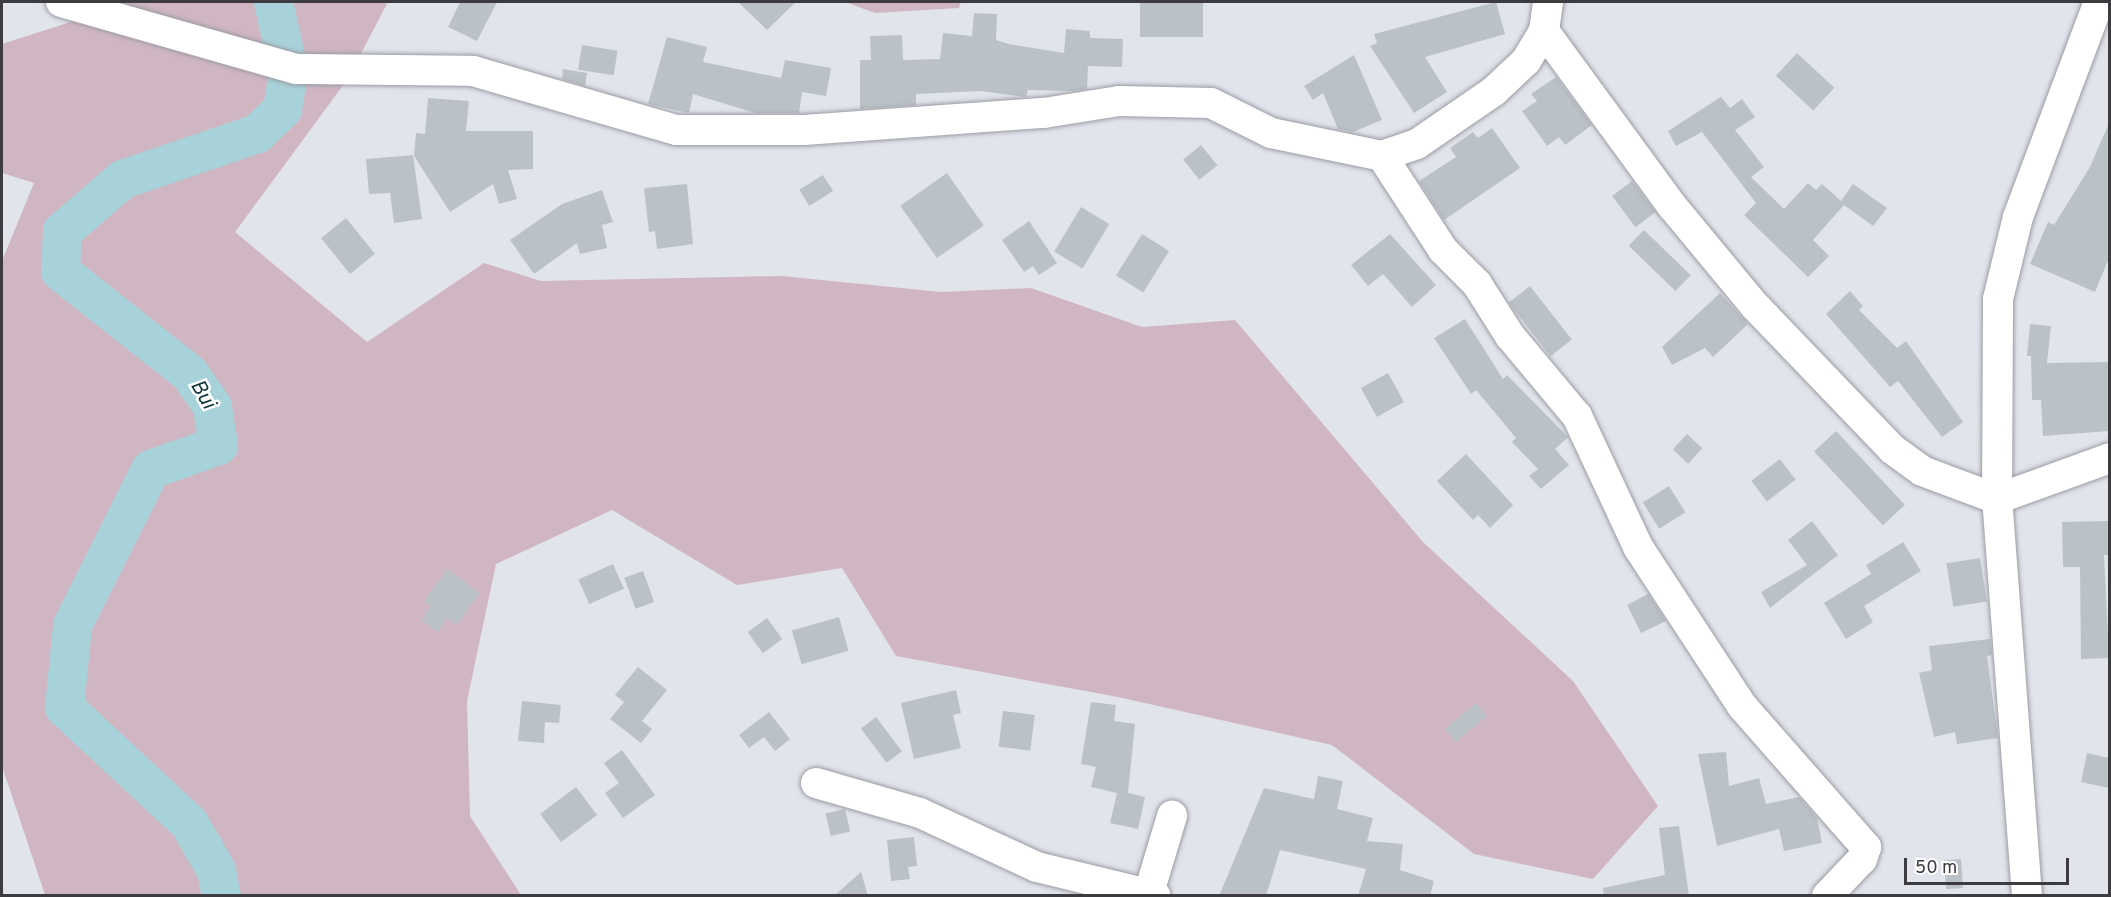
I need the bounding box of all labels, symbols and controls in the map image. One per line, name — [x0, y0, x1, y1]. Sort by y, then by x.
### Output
water label: Bui — [184, 376, 220, 414]
scale bar — [1907, 846, 2072, 884]
text: 50 m — [1915, 857, 1957, 880]

